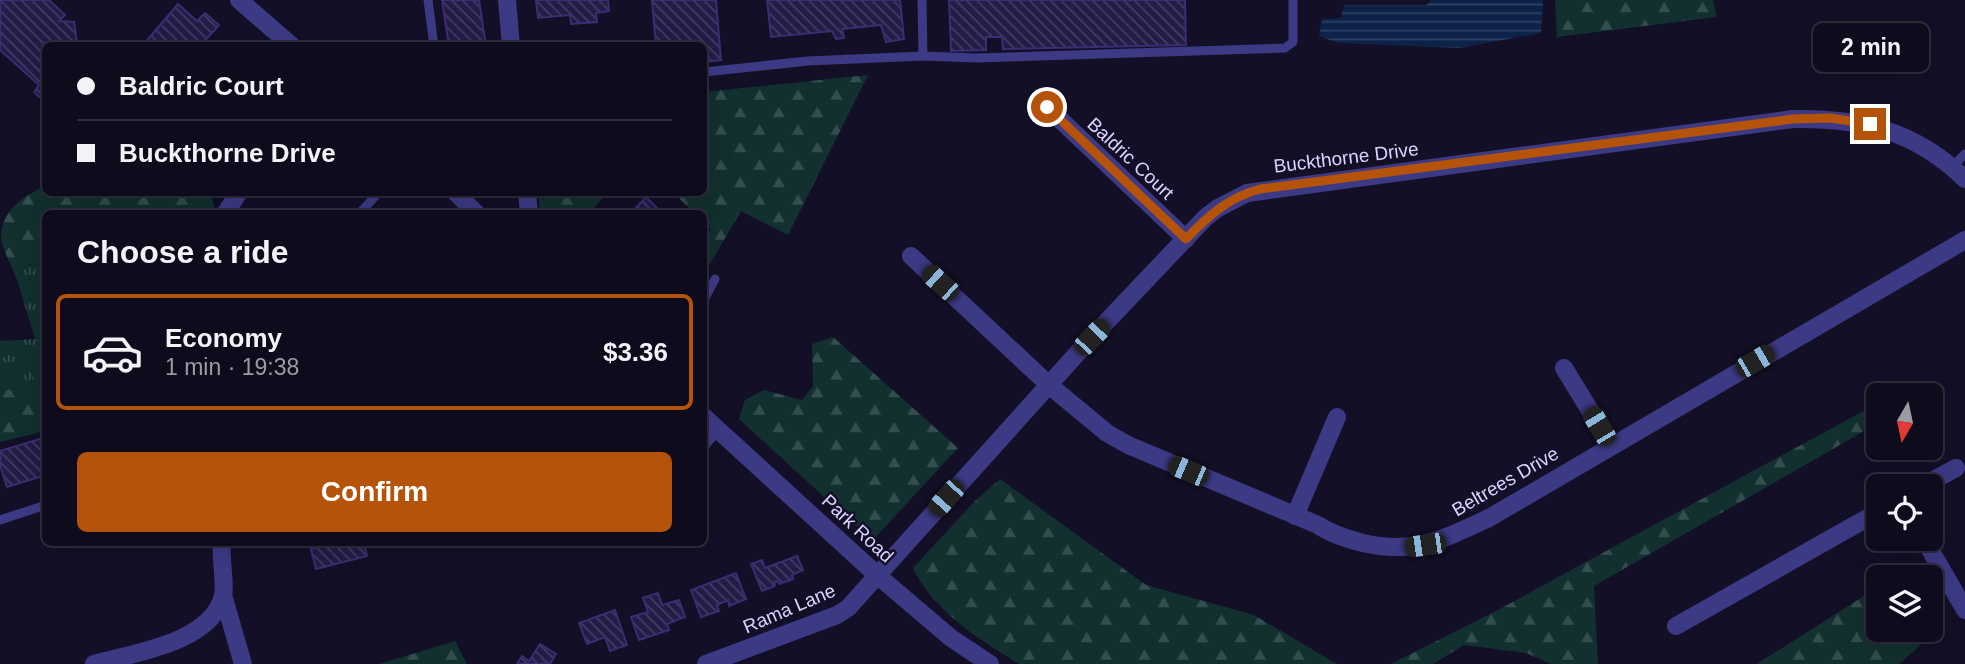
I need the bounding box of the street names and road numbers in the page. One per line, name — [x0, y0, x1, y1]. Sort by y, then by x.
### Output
street label: Baldric Court — [1083, 113, 1179, 204]
street label: Buckthorne Drive — [1272, 138, 1420, 177]
street label: Beltrees Drive — [1448, 443, 1562, 520]
street label: Park Road — [818, 490, 898, 567]
street label: Rama Lane — [740, 580, 839, 637]

